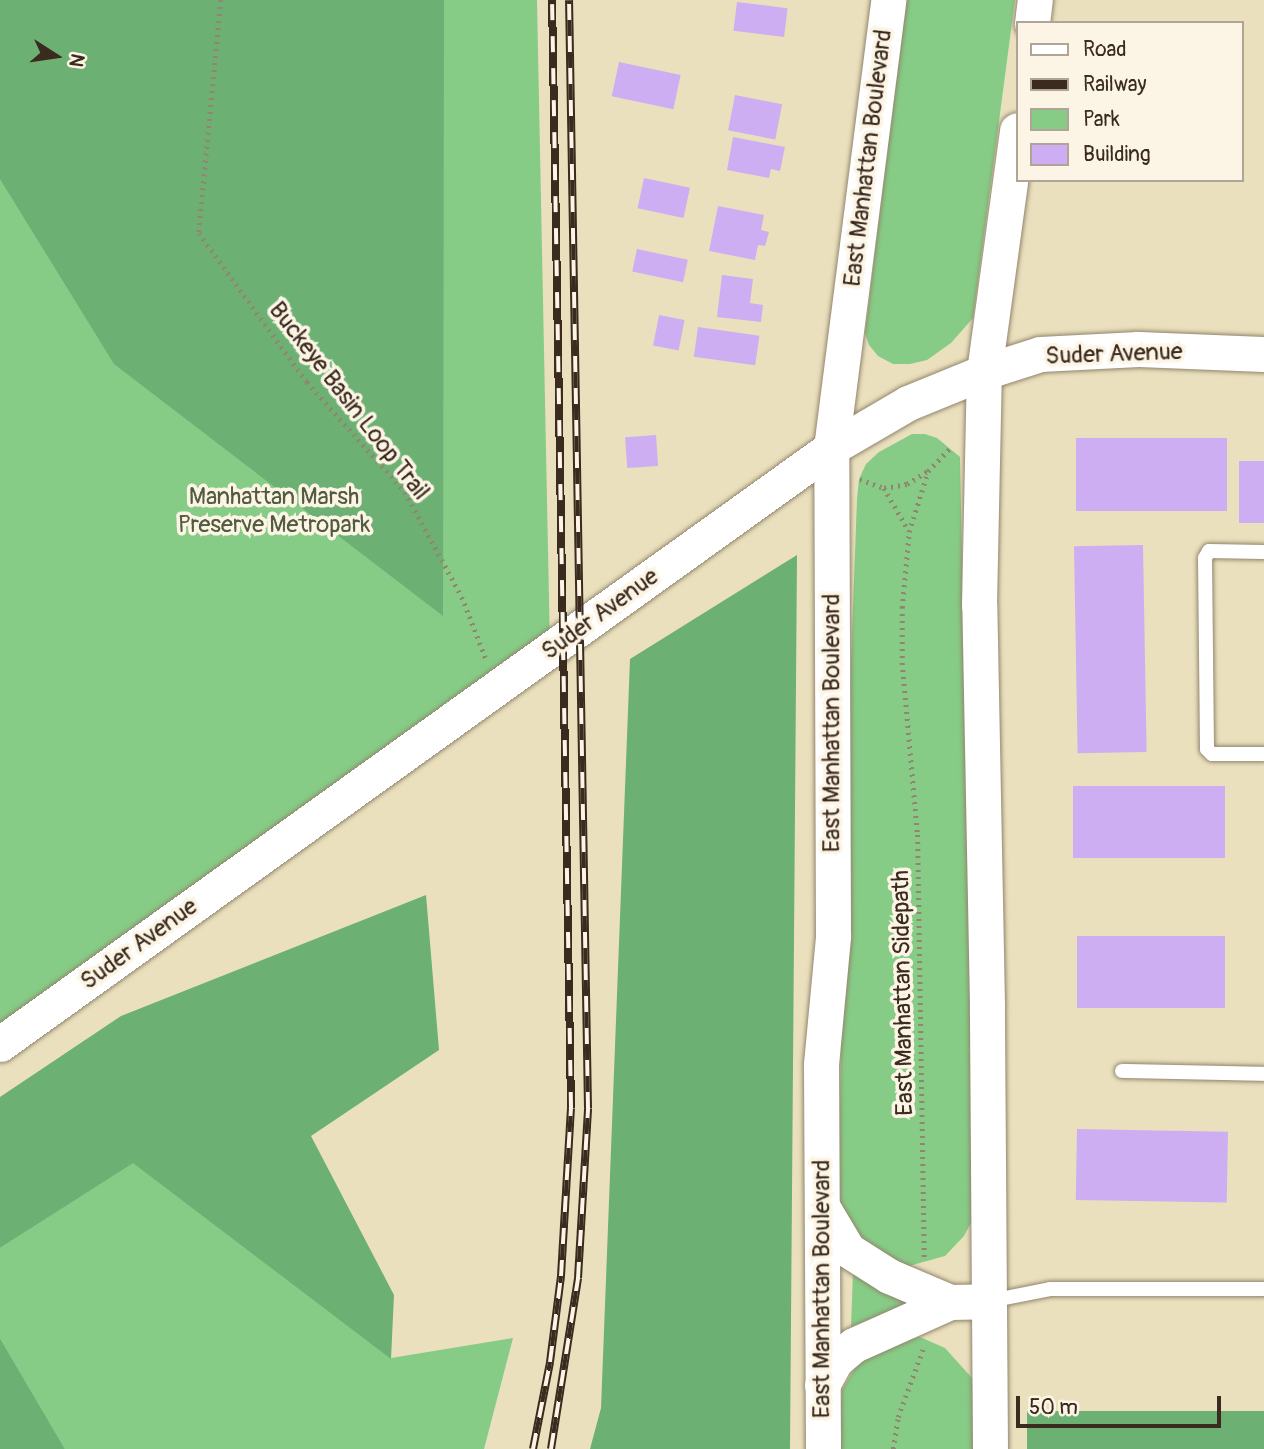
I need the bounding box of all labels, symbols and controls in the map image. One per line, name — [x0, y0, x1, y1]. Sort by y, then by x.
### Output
north arrow — [21, 21, 91, 91]
legend — [1016, 21, 1243, 182]
street label: East Manhattan Boulevard — [838, 28, 898, 288]
text: Road — [1083, 36, 1127, 63]
text: N — [63, 52, 90, 69]
text: Railway — [1083, 71, 1147, 98]
text: Park — [1083, 106, 1120, 133]
text: Building — [1083, 141, 1150, 168]
street label: Buckeye Basin Loop Trail — [263, 296, 435, 506]
street label: Suder Avenue — [1045, 337, 1183, 371]
park label: Manhattan Marsh Preserve Metropark — [178, 483, 370, 539]
street label: Suder Avenue — [536, 562, 664, 666]
street label: East Manhattan Boulevard — [818, 594, 846, 852]
street label: East Manhattan Sidepath — [886, 870, 920, 1116]
street label: Suder Avenue — [75, 892, 203, 996]
street label: East Manhattan Boulevard — [808, 1160, 836, 1418]
scale bar — [1019, 1382, 1224, 1426]
text: 50 m — [1029, 1394, 1078, 1421]

